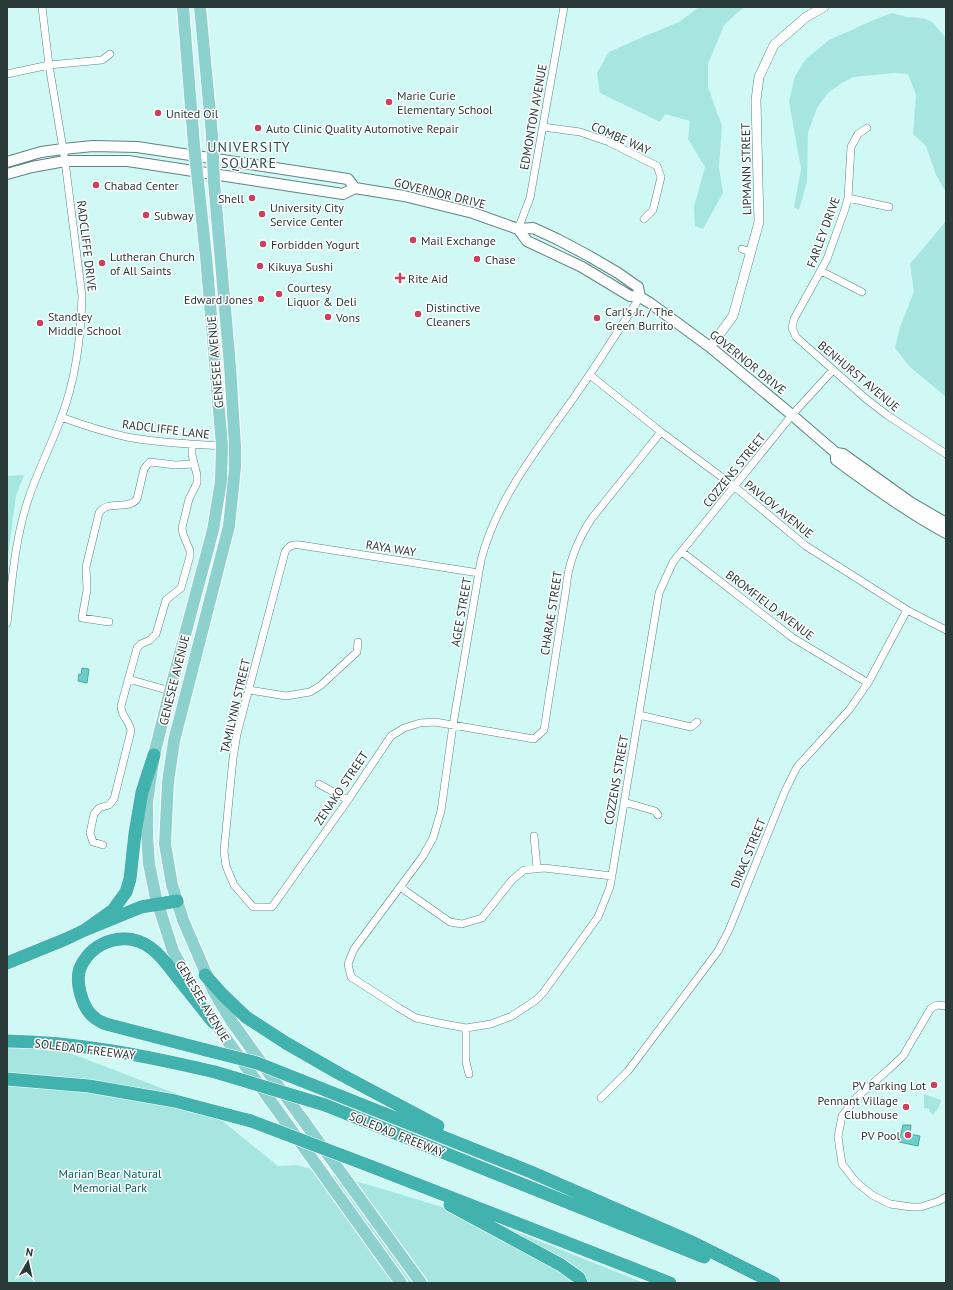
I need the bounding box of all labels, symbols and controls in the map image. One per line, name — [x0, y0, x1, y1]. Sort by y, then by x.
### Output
street label: EDMONTON AVENUE — [516, 63, 550, 171]
place label: Marie Curie Elementary School — [397, 88, 493, 117]
marker: Marie Curie Elementary School — [384, 97, 394, 107]
place label: United Oil — [166, 106, 219, 121]
marker: United Oil — [153, 108, 163, 118]
street label: COMBE WAY — [589, 118, 653, 158]
place label: Auto Clinic Quality Automotive Repair — [266, 121, 459, 136]
marker: Auto Clinic Quality Automotive Repair — [253, 123, 263, 133]
street label: LIPMANN STREET — [738, 123, 754, 215]
district label: UNIVERSITY SQUARE — [207, 138, 291, 172]
street label: GOVERNOR DRIVE — [393, 174, 487, 212]
place label: Chabad Center — [104, 178, 179, 193]
marker: Chabad Center — [91, 180, 101, 190]
place label: Shell — [218, 191, 244, 206]
marker: Shell — [247, 193, 257, 203]
street label: FARLEY DRIVE — [803, 195, 843, 269]
street label: RADCLIFFE DRIVE — [74, 199, 100, 293]
place label: University City Service Center — [270, 200, 344, 229]
place label: Subway — [154, 208, 194, 223]
marker: University City Service Center — [257, 209, 267, 219]
marker: Subway — [141, 210, 151, 220]
place label: Mail Exchange — [421, 233, 496, 248]
marker: Mail Exchange — [408, 235, 418, 245]
place label: Forbidden Yogurt — [271, 237, 359, 252]
marker: Forbidden Yogurt — [258, 239, 268, 249]
place label: Lutheran Church of All Saints — [110, 249, 195, 278]
place label: Chase — [485, 252, 516, 267]
marker: Chase — [472, 254, 482, 264]
marker: Lutheran Church of All Saints — [97, 258, 107, 268]
place label: Kikuya Sushi — [268, 259, 333, 274]
marker: Kikuya Sushi — [255, 261, 265, 271]
place label: Rite Aid — [408, 271, 448, 286]
marker: Rite Aid — [395, 273, 405, 283]
place label: Courtesy Liquor & Deli — [287, 280, 357, 309]
marker: Courtesy Liquor & Deli — [274, 289, 284, 299]
place label: Edward Jones — [184, 292, 253, 307]
marker: Edward Jones — [256, 294, 266, 304]
place label: Distinctive Cleaners — [426, 300, 480, 329]
place label: Carl's Jr. / The Green Burrito — [605, 304, 673, 333]
place label: Standley Middle School — [48, 309, 122, 338]
marker: Distinctive Cleaners — [413, 309, 423, 319]
place label: Vons — [335, 310, 360, 325]
marker: Vons — [323, 312, 333, 322]
marker: Carl's Jr. / The Green Burrito — [592, 313, 602, 323]
street label: GENESEE AVENUE — [204, 315, 226, 409]
marker: Standley Middle School — [35, 318, 45, 328]
street label: GOVERNOR DRIVE — [707, 327, 789, 397]
street label: BENHURST AVENUE — [815, 337, 903, 415]
street label: RADCLIFFE LANE — [121, 416, 211, 442]
street label: COZZENS STREET — [700, 430, 769, 510]
street label: PAVLOV AVENUE — [742, 477, 816, 541]
street label: RAYA WAY — [365, 537, 418, 559]
street label: BROMFIELD AVENUE — [723, 567, 817, 643]
street label: CHARAE STREET — [537, 569, 565, 656]
street label: AGEE STREET — [448, 576, 475, 648]
street label: GENESEE AVENUE — [156, 633, 192, 727]
street label: TAMILYNN STREET — [217, 657, 253, 755]
street label: COZZENS STREET — [601, 734, 631, 826]
street label: ZENAKO STREET — [311, 748, 371, 828]
street label: DIRAC STREET — [727, 816, 769, 890]
street label: GENESEE AVENUE — [173, 958, 233, 1044]
street label: SOLEDAD FREEWAY — [34, 1035, 137, 1063]
place label: PV Parking Lot — [852, 1078, 926, 1093]
marker: PV Parking Lot — [929, 1080, 939, 1090]
place label: Pennant Village Clubhouse — [818, 1093, 898, 1122]
marker: Pennant Village Clubhouse — [901, 1102, 911, 1112]
street label: SOLEDAD FREEWAY — [347, 1108, 447, 1160]
place label: PV Pool — [861, 1128, 900, 1143]
marker: PV Pool — [903, 1130, 913, 1140]
park label: Marian Bear Natural Memorial Park — [59, 1166, 162, 1195]
north arrow — [8, 1242, 48, 1282]
text: N — [25, 1245, 34, 1260]

